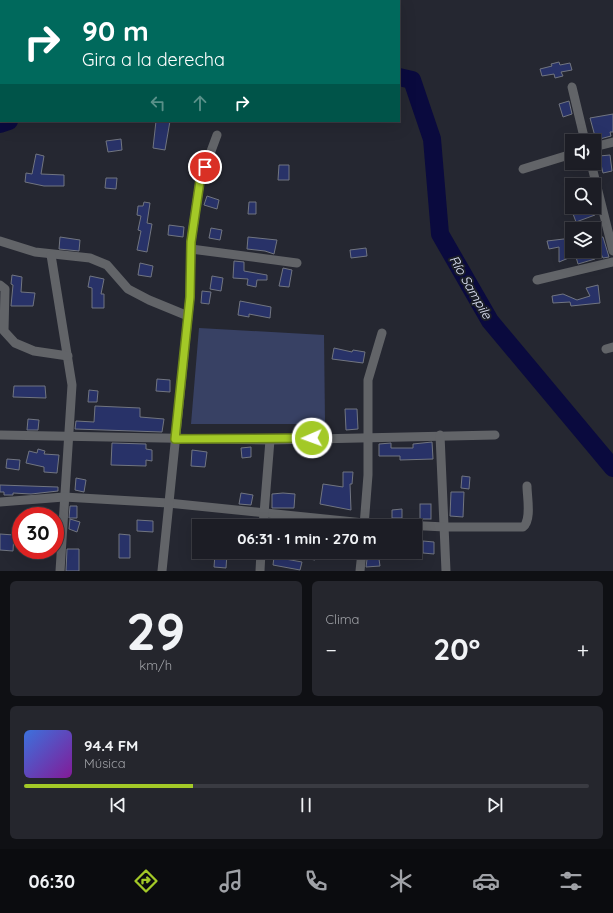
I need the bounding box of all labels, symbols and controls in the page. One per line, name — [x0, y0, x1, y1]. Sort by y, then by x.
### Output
text: 90 m — [82, 13, 149, 48]
icon: right — [16, 16, 68, 68]
text: Gira a la derecha — [82, 48, 225, 71]
icon: left — [147, 92, 169, 114]
icon: ahead — [189, 92, 211, 114]
icon: right — [231, 92, 253, 114]
map controls — [565, 134, 601, 258]
button: sound — [565, 134, 601, 170]
pin — [188, 150, 222, 184]
icon: arrive — [194, 156, 216, 178]
button: search — [565, 178, 601, 214]
button: layers — [565, 222, 601, 258]
water label: Río Sampile — [446, 252, 496, 322]
position arrow — [291, 417, 333, 459]
speed limit sign: 30 — [12, 507, 64, 559]
text: 06:31 · 1 min · 270 m — [237, 529, 377, 548]
text: 29 — [126, 598, 185, 663]
text: Clima — [326, 611, 360, 627]
text: 20° — [433, 630, 480, 668]
text: − — [326, 636, 337, 664]
text: + — [577, 636, 589, 664]
text: km/h — [139, 657, 172, 673]
text: 94.4 FM — [84, 736, 138, 755]
text: Música — [84, 755, 126, 771]
icon: previous — [107, 794, 129, 816]
icon: pause — [295, 794, 317, 816]
icon: next — [484, 794, 506, 816]
icon: directions — [132, 867, 160, 895]
icon: music — [217, 867, 245, 895]
icon: phone — [302, 867, 330, 895]
icon: climate — [387, 867, 415, 895]
icon: car — [472, 867, 500, 895]
icon: filters — [557, 867, 585, 895]
text: 06:30 — [28, 870, 75, 893]

